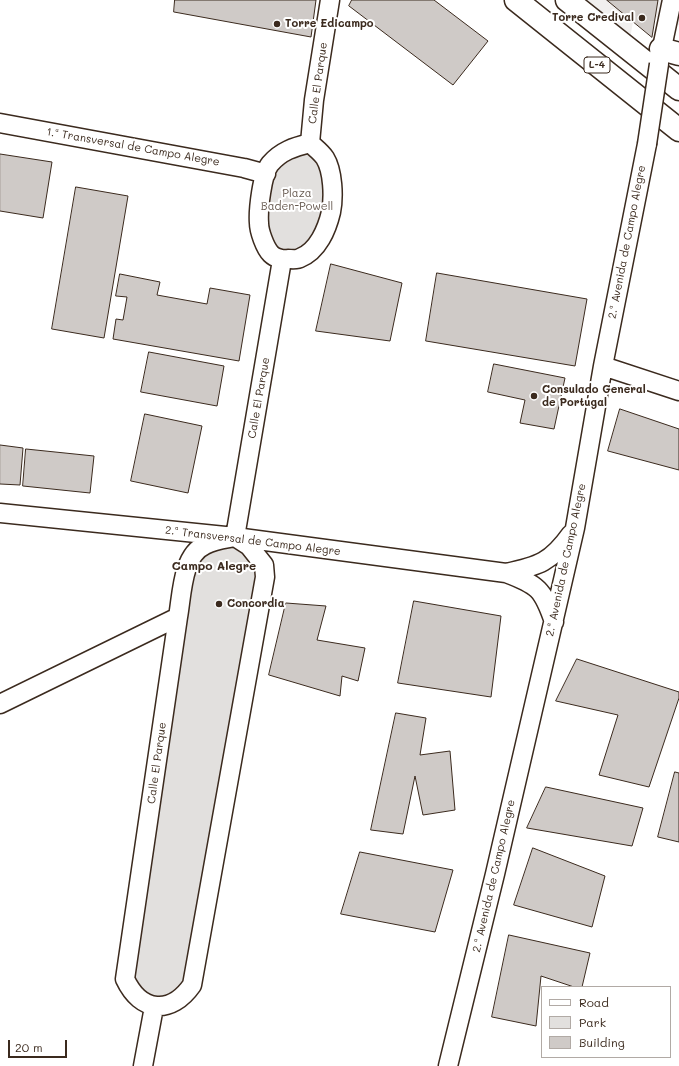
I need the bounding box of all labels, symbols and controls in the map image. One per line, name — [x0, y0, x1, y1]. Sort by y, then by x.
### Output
place label: Torre Credival — [552, 11, 634, 25]
marker: Torre Credival — [637, 13, 647, 23]
place label: Torre Edicampo — [285, 17, 374, 31]
marker: Torre Edicampo — [272, 19, 282, 29]
street label: Calle El Parque — [306, 41, 330, 125]
road number: L-4 — [584, 57, 610, 73]
street label: 1.ª Transversal de Campo Alegre — [45, 125, 221, 169]
street label: 2.ª Avenida de Campo Alegre — [606, 164, 648, 320]
park label: Plaza Baden-Powell — [261, 187, 333, 213]
street label: Calle El Parque — [245, 356, 273, 440]
place label: Consulado General de Portugal — [542, 383, 646, 409]
marker: Consulado General de Portugal — [529, 391, 539, 401]
street label: 2.ª Avenida de Campo Alegre — [543, 482, 589, 638]
street label: 2.ª Transversal de Campo Alegre — [164, 524, 342, 558]
district label: Campo Alegre — [172, 559, 256, 573]
place label: Concordia — [227, 597, 285, 611]
marker: Concordia — [214, 599, 224, 609]
street label: Calle El Parque — [145, 721, 169, 805]
street label: 2.ª Avenida de Campo Alegre — [470, 798, 518, 954]
legend — [541, 986, 671, 1058]
text: Road — [579, 994, 609, 1010]
text: Park — [579, 1014, 606, 1030]
scale bar — [10, 1032, 69, 1058]
text: Building — [579, 1034, 625, 1050]
text: 20 m — [15, 1039, 43, 1055]

